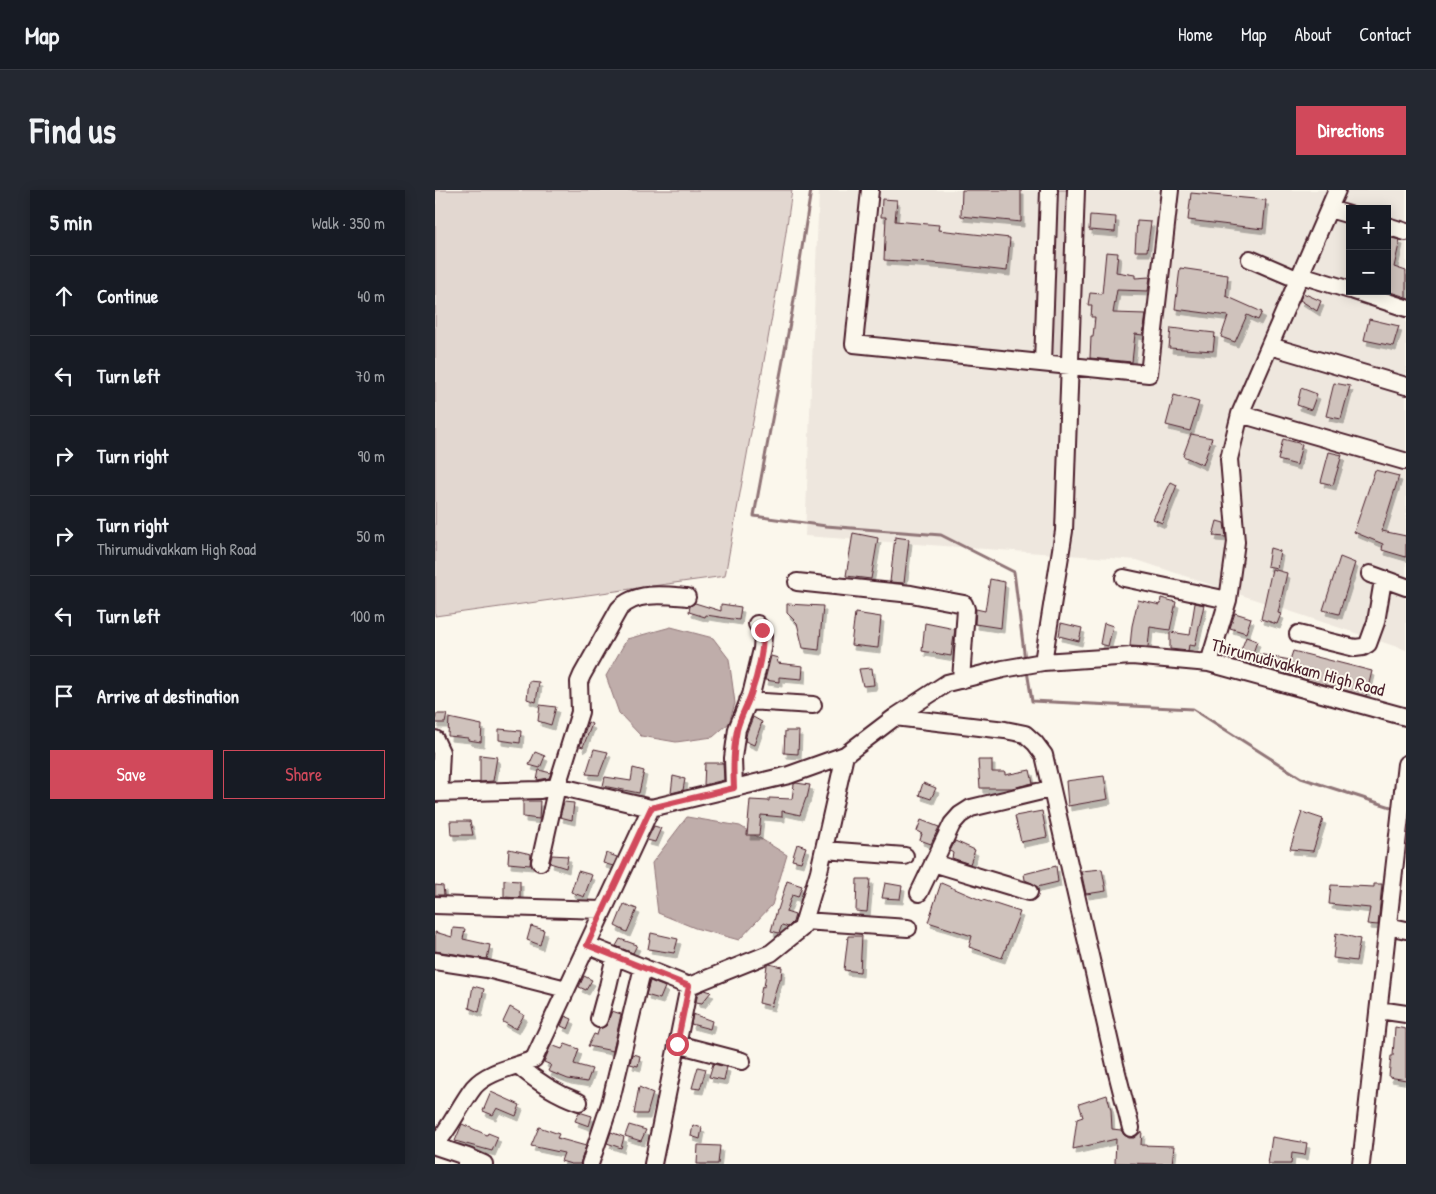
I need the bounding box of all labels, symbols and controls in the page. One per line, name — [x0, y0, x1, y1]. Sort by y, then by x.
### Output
text: Map — [25, 19, 59, 51]
text: Home — [1178, 22, 1213, 47]
text: Map — [1241, 22, 1266, 47]
text: About — [1294, 22, 1331, 47]
text: Contact — [1359, 22, 1411, 47]
button: Directions — [1296, 106, 1406, 155]
text: Find us — [30, 107, 116, 154]
map controls — [1346, 205, 1391, 295]
button: + — [1346, 205, 1391, 250]
text: 5 min — [50, 208, 92, 237]
text: Walk · 350 m — [312, 212, 385, 234]
button: − — [1346, 250, 1391, 295]
icon: ahead — [50, 282, 78, 310]
text: Continue — [97, 283, 158, 309]
text: 40 m — [357, 285, 385, 307]
icon: left — [50, 362, 78, 390]
text: Turn left — [97, 363, 160, 389]
text: 70 m — [355, 365, 385, 387]
icon: right — [50, 442, 78, 470]
text: Turn right — [97, 443, 168, 469]
text: 90 m — [357, 445, 385, 467]
text: Turn right — [97, 512, 168, 538]
icon: right — [50, 522, 78, 550]
text: 50 m — [357, 525, 385, 547]
text: Thirumudivakkam High Road — [97, 538, 256, 560]
icon: left — [50, 602, 78, 630]
text: Turn left — [97, 603, 160, 629]
text: 100 m — [350, 605, 385, 627]
route end — [751, 619, 774, 642]
street label: Thirumudivakkam High Road — [1208, 632, 1388, 702]
icon: arrive — [50, 682, 78, 710]
text: Arrive at destination — [97, 683, 239, 709]
button: Save — [50, 750, 213, 799]
button: Share — [223, 750, 385, 799]
route start — [666, 1033, 689, 1056]

